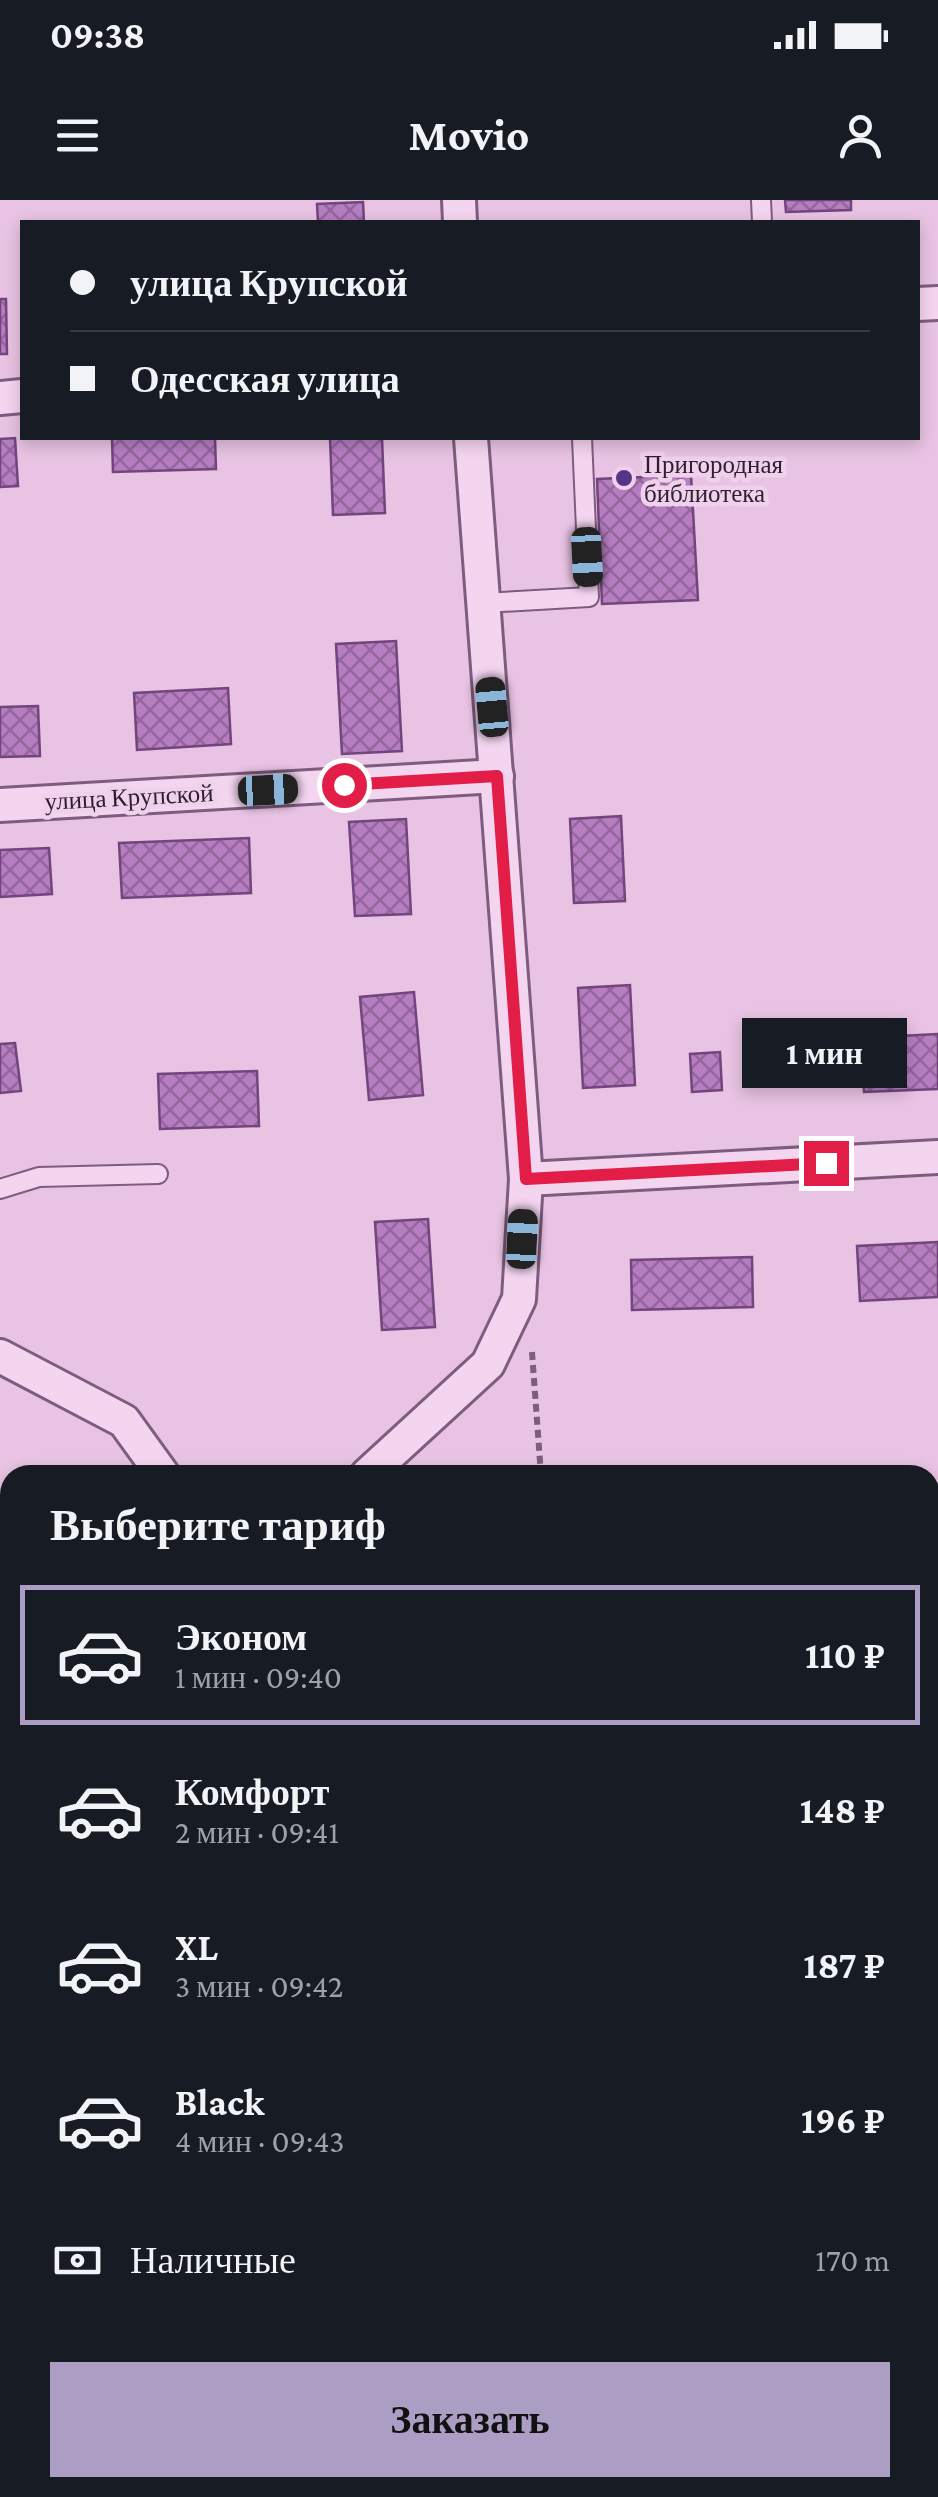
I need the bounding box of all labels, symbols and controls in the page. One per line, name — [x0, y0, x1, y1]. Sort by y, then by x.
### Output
text: 09:38 — [50, 14, 145, 56]
icon: menu — [50, 108, 105, 163]
icon: person — [833, 108, 888, 163]
text: Movio — [409, 110, 529, 160]
text: улица Крупской — [130, 262, 408, 304]
text: Одесская улица — [130, 358, 400, 400]
place label: Пригородная библиотека — [644, 451, 784, 507]
marker: Пригородная библиотека — [613, 467, 635, 489]
car — [570, 526, 604, 588]
car — [474, 676, 510, 738]
route start — [322, 763, 367, 808]
car — [237, 773, 299, 807]
street label: улица Крупской — [44, 779, 214, 815]
callout: 1 мин — [744, 1018, 908, 1088]
text: 1 мин — [786, 1035, 863, 1071]
route end — [804, 1141, 849, 1186]
car — [505, 1208, 539, 1270]
text: Выберите тариф — [50, 1500, 386, 1550]
icon: car — [55, 1610, 145, 1700]
text: Эконом — [175, 1616, 307, 1658]
text: 110 ₽ — [805, 1634, 885, 1676]
text: 1 мин · 09:40 — [175, 1659, 342, 1695]
icon: car — [55, 1765, 145, 1855]
text: Комфорт — [175, 1771, 329, 1813]
text: 148 ₽ — [800, 1789, 885, 1831]
text: 2 мин · 09:41 — [175, 1814, 339, 1850]
icon: car — [55, 1920, 145, 2010]
text: XL — [175, 1926, 218, 1968]
text: 187 ₽ — [803, 1944, 885, 1986]
text: 3 мин · 09:42 — [175, 1968, 343, 2004]
icon: car — [55, 2075, 145, 2165]
text: Black — [175, 2081, 264, 2123]
text: 196 ₽ — [801, 2099, 885, 2141]
text: 4 мин · 09:43 — [175, 2123, 344, 2159]
icon: cash — [50, 2233, 105, 2288]
text: Наличные — [130, 2239, 296, 2281]
text: 170 m — [815, 2242, 890, 2278]
button: Заказать — [50, 2362, 890, 2477]

